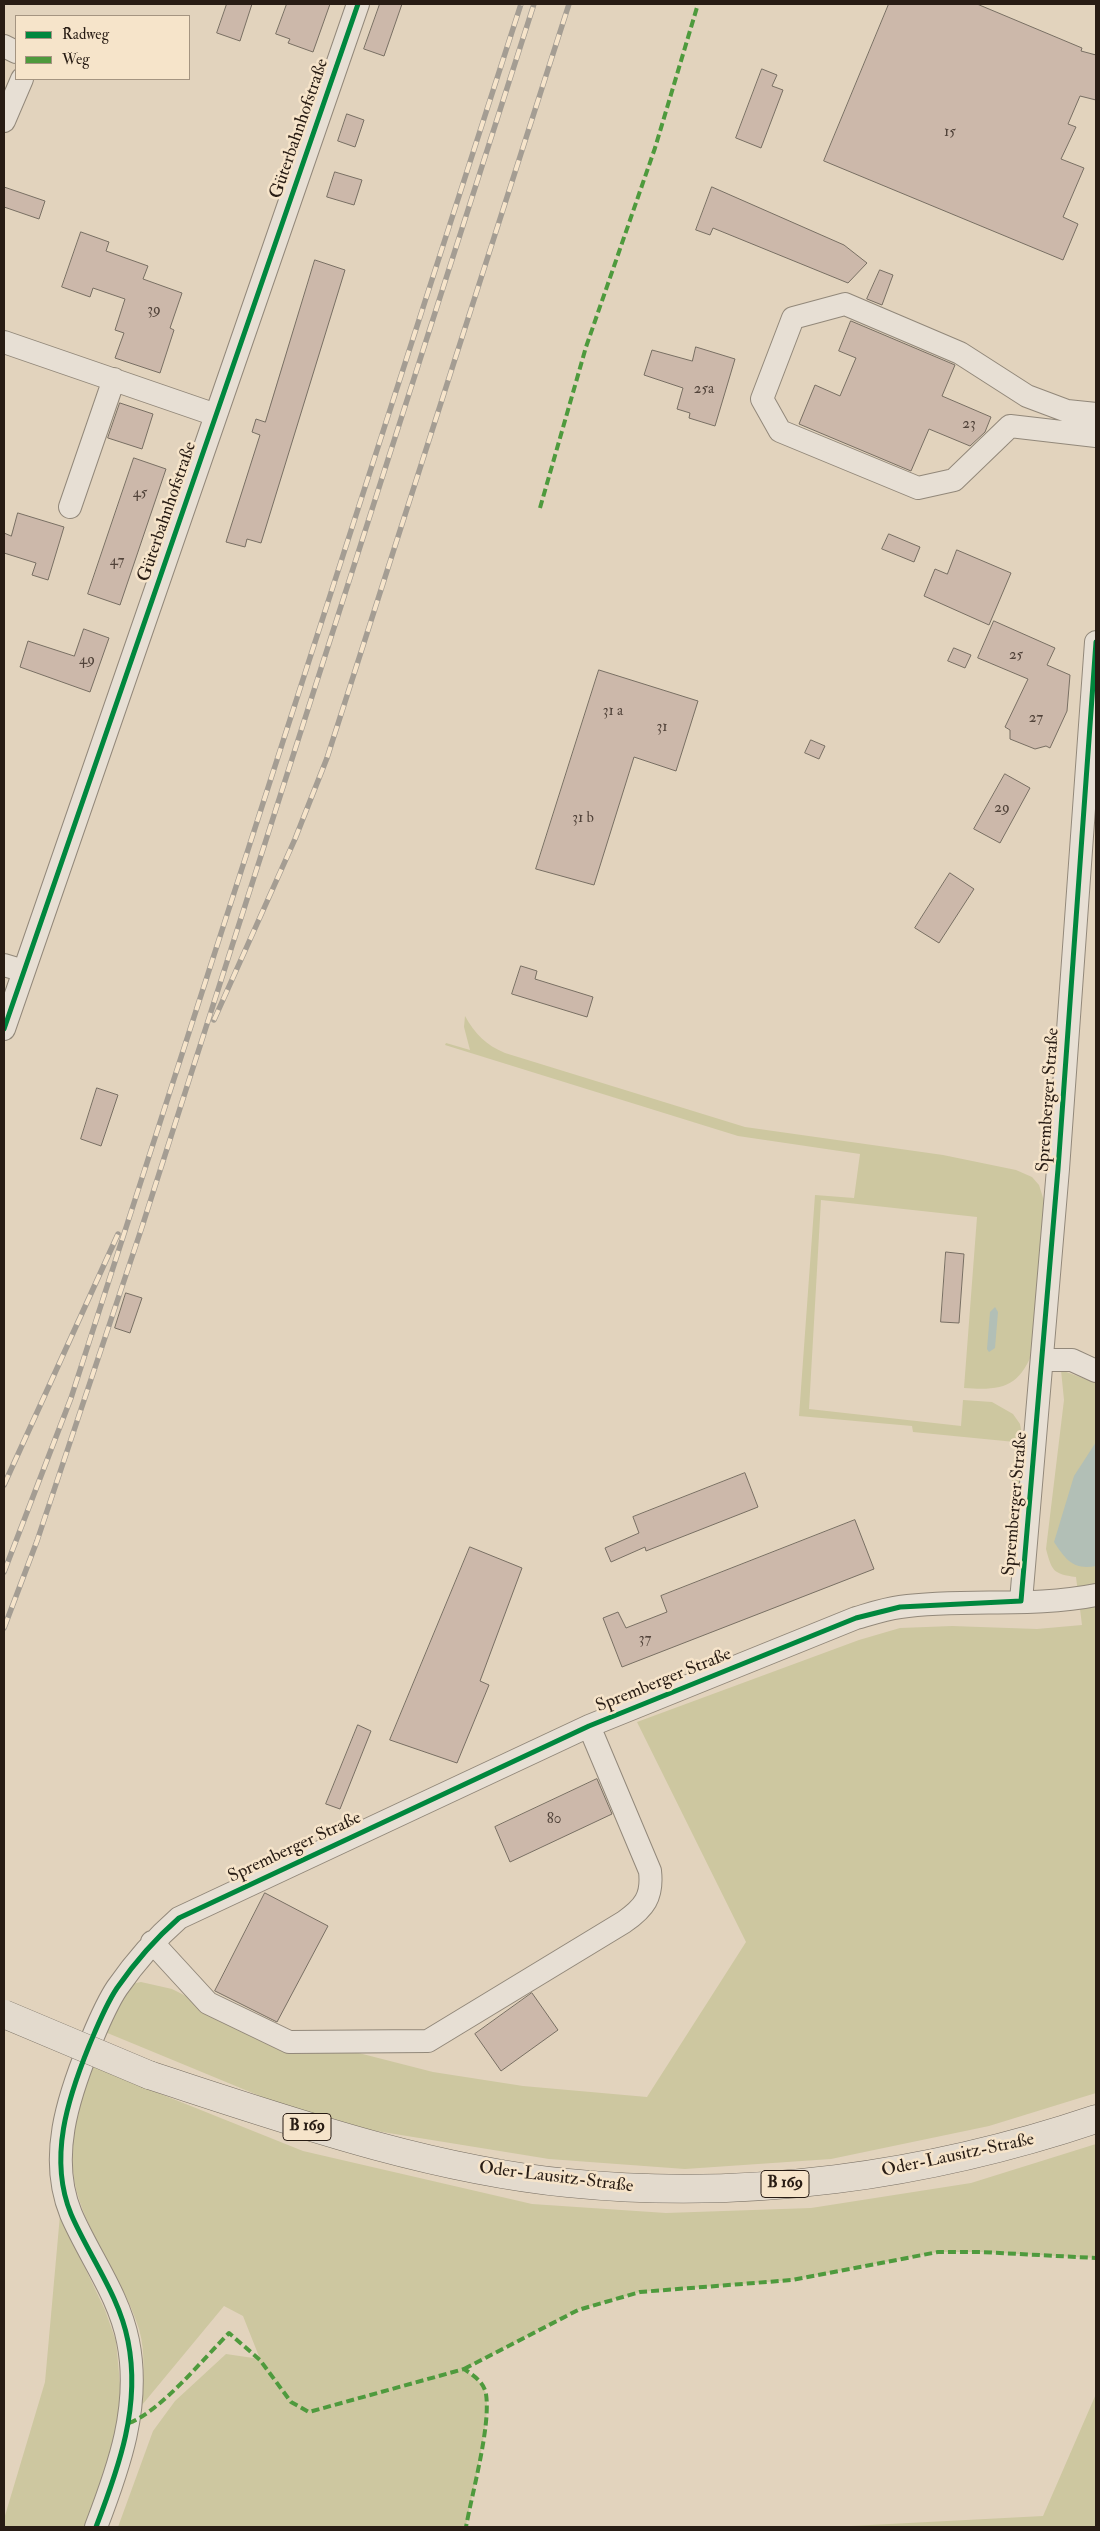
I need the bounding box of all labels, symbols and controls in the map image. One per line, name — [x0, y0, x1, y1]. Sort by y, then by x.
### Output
legend — [15, 15, 190, 80]
text: Radweg — [62, 25, 109, 44]
text: Weg — [62, 50, 90, 69]
street label: Güterbahnhofstraße — [266, 56, 334, 202]
house number: 15 — [944, 124, 956, 142]
house number: 39 — [147, 302, 161, 320]
house number: 25a — [694, 381, 714, 399]
house number: 23 — [962, 416, 976, 434]
street label: Güterbahnhofstraße — [134, 439, 202, 585]
house number: 45 — [133, 485, 147, 503]
house number: 47 — [110, 553, 124, 571]
house number: 25 — [1009, 647, 1023, 665]
house number: 49 — [79, 652, 95, 670]
house number: 31 a — [603, 703, 623, 721]
house number: 27 — [1029, 710, 1043, 728]
house number: 31 — [656, 719, 668, 737]
house number: 29 — [994, 800, 1010, 818]
house number: 31 b — [572, 810, 594, 828]
street label: Spremberger Straße — [1033, 1027, 1065, 1173]
street label: Spremberger Straße — [999, 1431, 1033, 1577]
house number: 37 — [639, 1631, 651, 1649]
street label: Spremberger Straße — [593, 1644, 735, 1718]
street label: Spremberger Straße — [225, 1808, 365, 1888]
house number: 80 — [547, 1811, 561, 1829]
road number: B 169 — [283, 2114, 331, 2140]
street label: Oder-Lausitz-Straße — [880, 2129, 1036, 2183]
street label: Oder-Lausitz-Straße — [478, 2158, 634, 2198]
road number: B 169 — [761, 2170, 809, 2198]

